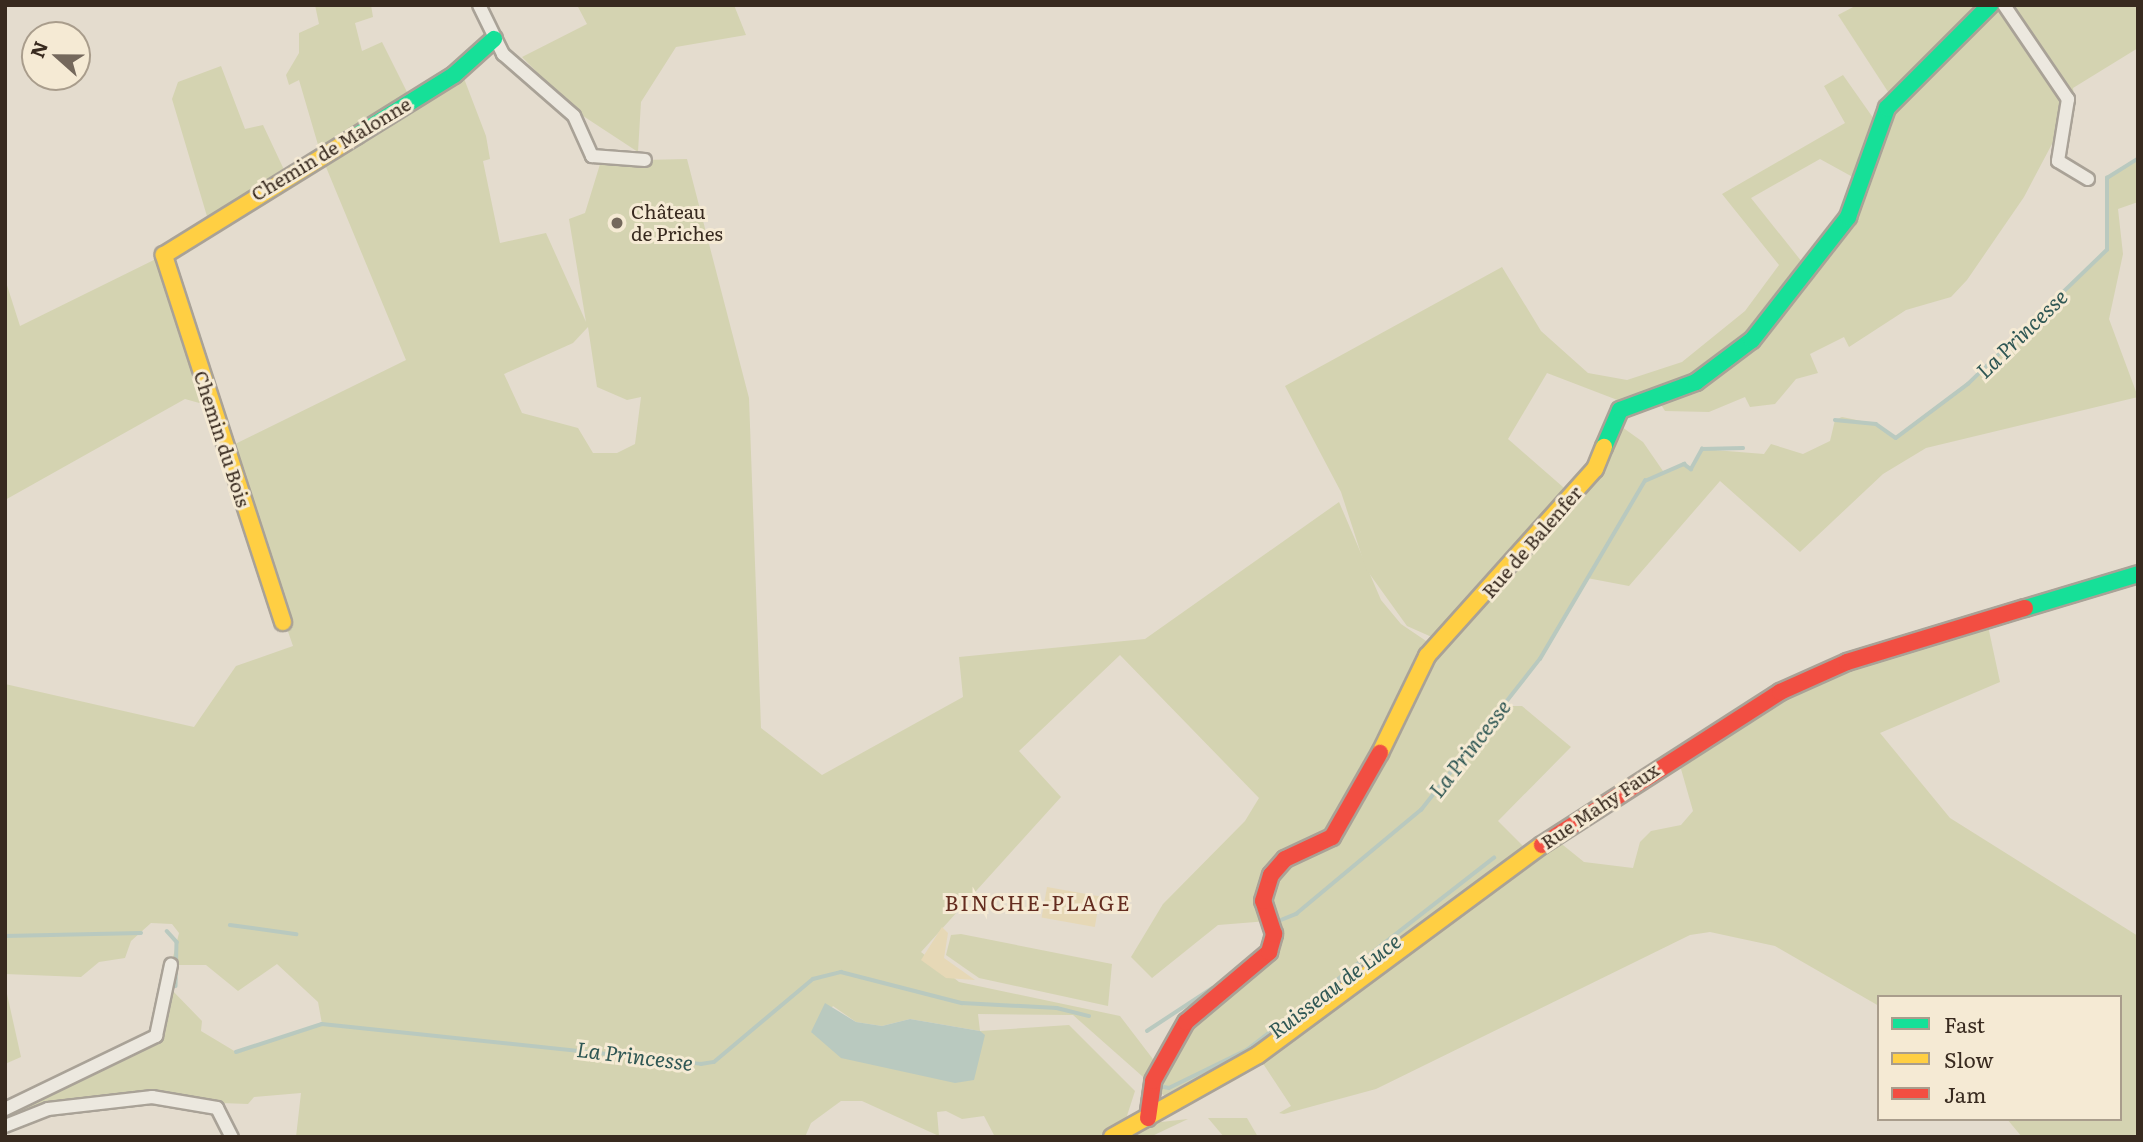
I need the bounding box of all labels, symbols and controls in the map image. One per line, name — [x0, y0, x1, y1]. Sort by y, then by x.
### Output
north arrow — [21, 21, 91, 91]
text: N — [22, 37, 54, 62]
street label: Chemin de Malonne — [247, 92, 415, 206]
place label: Château de Priches — [631, 201, 723, 245]
marker: Château de Priches — [609, 215, 625, 231]
water label: La Princesse — [1970, 283, 2072, 383]
street label: Chemin du Bois — [189, 368, 255, 510]
street label: Rue de Balenfer — [1477, 481, 1587, 603]
water label: La Princesse — [1423, 694, 1515, 802]
street label: Rue Mahy Faux — [1537, 758, 1663, 854]
district label: BINCHE-PLAGE — [946, 889, 1130, 915]
water label: Ruisseau de Luce — [1263, 927, 1405, 1043]
legend — [1877, 995, 2122, 1121]
text: Fast — [1944, 1008, 1985, 1039]
water label: La Princesse — [575, 1035, 695, 1075]
text: Slow — [1944, 1043, 1994, 1074]
text: Jam — [1944, 1078, 1986, 1109]

